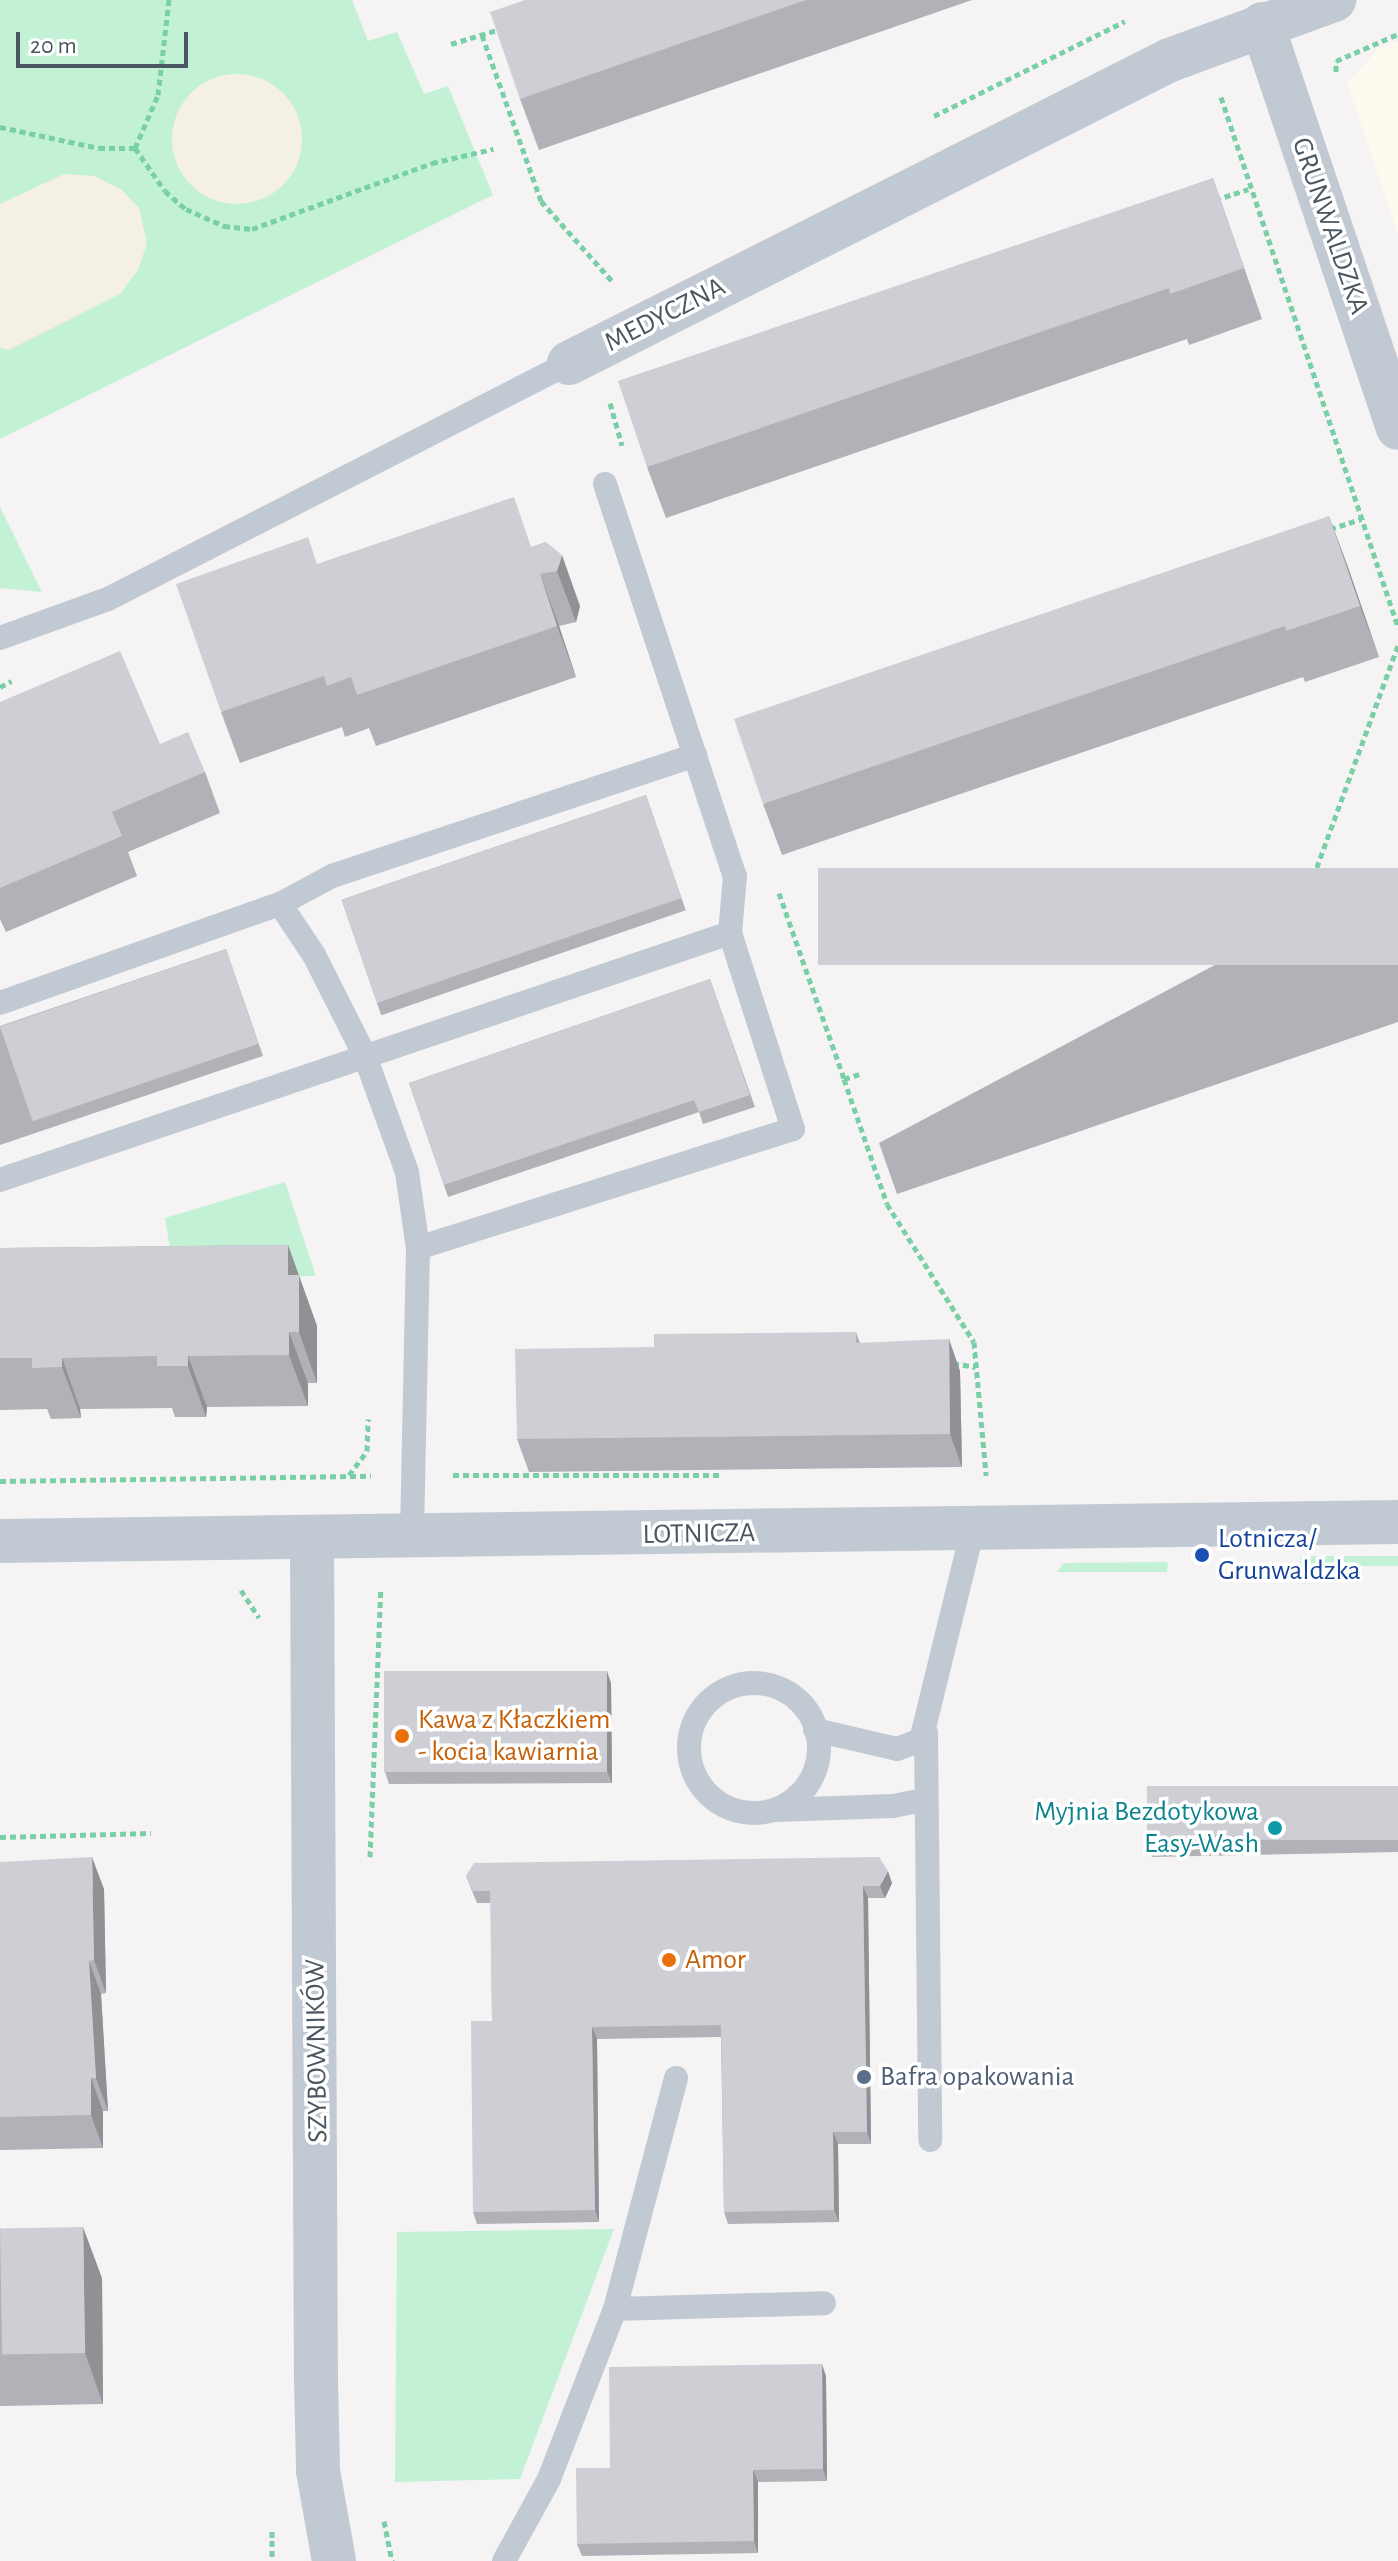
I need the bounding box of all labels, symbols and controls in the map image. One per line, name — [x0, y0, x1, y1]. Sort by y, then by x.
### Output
scale bar — [20, 16, 192, 66]
text: 20 m — [30, 34, 77, 58]
street label: GRUNWALDZKA — [1284, 133, 1376, 319]
street label: MEDYCZNA — [599, 270, 731, 360]
street label: LOTNICZA — [642, 1516, 756, 1552]
place label: Lotnicza/ Grunwaldzka — [1218, 1522, 1361, 1588]
marker: Lotnicza/ Grunwaldzka — [1193, 1546, 1211, 1564]
place label: Kawa z Kłaczkiem - kocia kawiarnia — [418, 1703, 610, 1769]
marker: Kawa z Kłaczkiem - kocia kawiarnia — [393, 1727, 411, 1745]
place label: Myjnia Bezdotykowa Easy-Wash — [1034, 1795, 1259, 1861]
marker: Myjnia Bezdotykowa Easy-Wash — [1266, 1819, 1284, 1837]
place label: Amor — [685, 1943, 746, 1977]
marker: Amor — [660, 1951, 678, 1969]
street label: SZYBOWNIKÓW — [299, 1959, 335, 2143]
place label: Bafra opakowania — [880, 2060, 1074, 2094]
marker: Bafra opakowania — [855, 2068, 873, 2086]

